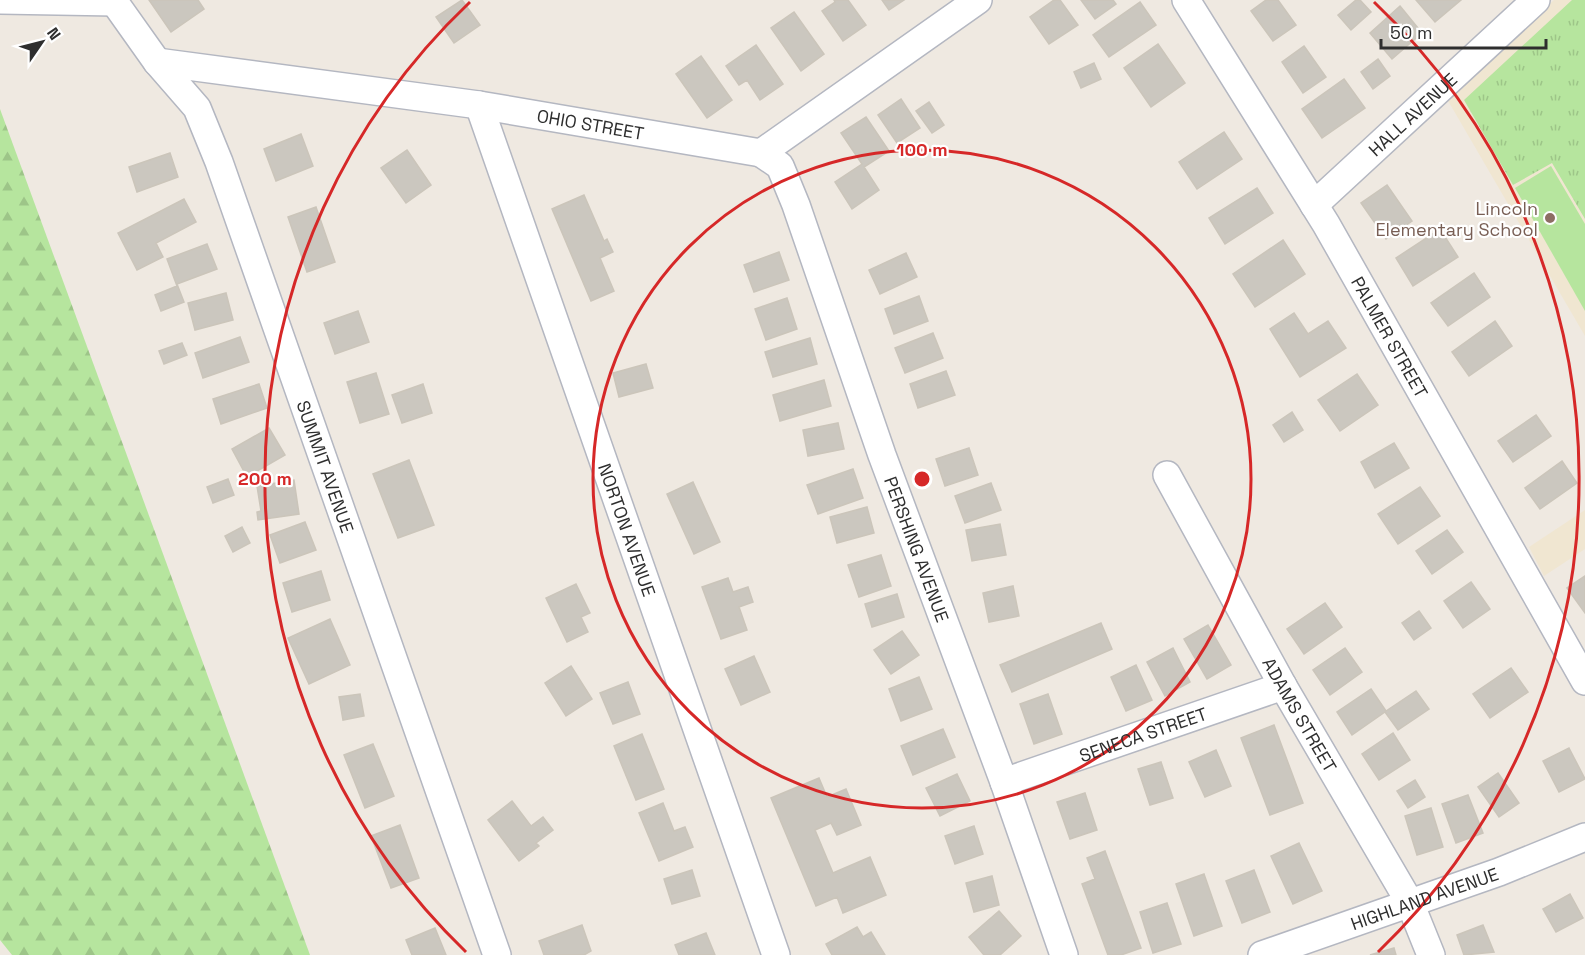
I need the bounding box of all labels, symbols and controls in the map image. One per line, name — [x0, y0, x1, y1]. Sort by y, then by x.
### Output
north arrow — [12, 12, 72, 72]
scale bar — [1381, 12, 1546, 50]
text: 50 m — [1390, 21, 1432, 44]
text: N — [42, 23, 66, 44]
street label: HALL AVENUE — [1363, 67, 1462, 161]
street label: OHIO STREET — [535, 104, 646, 144]
text: 100 m — [896, 138, 948, 161]
place label: Lincoln Elementary School — [1375, 197, 1538, 241]
marker: Lincoln Elementary School — [1543, 211, 1557, 225]
street label: PALMER STREET — [1346, 272, 1434, 402]
street label: SUMMIT AVENUE — [292, 397, 360, 536]
street label: NORTON AVENUE — [594, 460, 661, 599]
text: 200 m — [238, 467, 292, 490]
centre of rings — [912, 469, 932, 489]
street label: PERSHING AVENUE — [879, 473, 955, 625]
street label: ADAMS STREET — [1258, 653, 1342, 777]
street label: SENECA STREET — [1076, 701, 1210, 767]
street label: HIGHLAND AVENUE — [1347, 862, 1501, 935]

